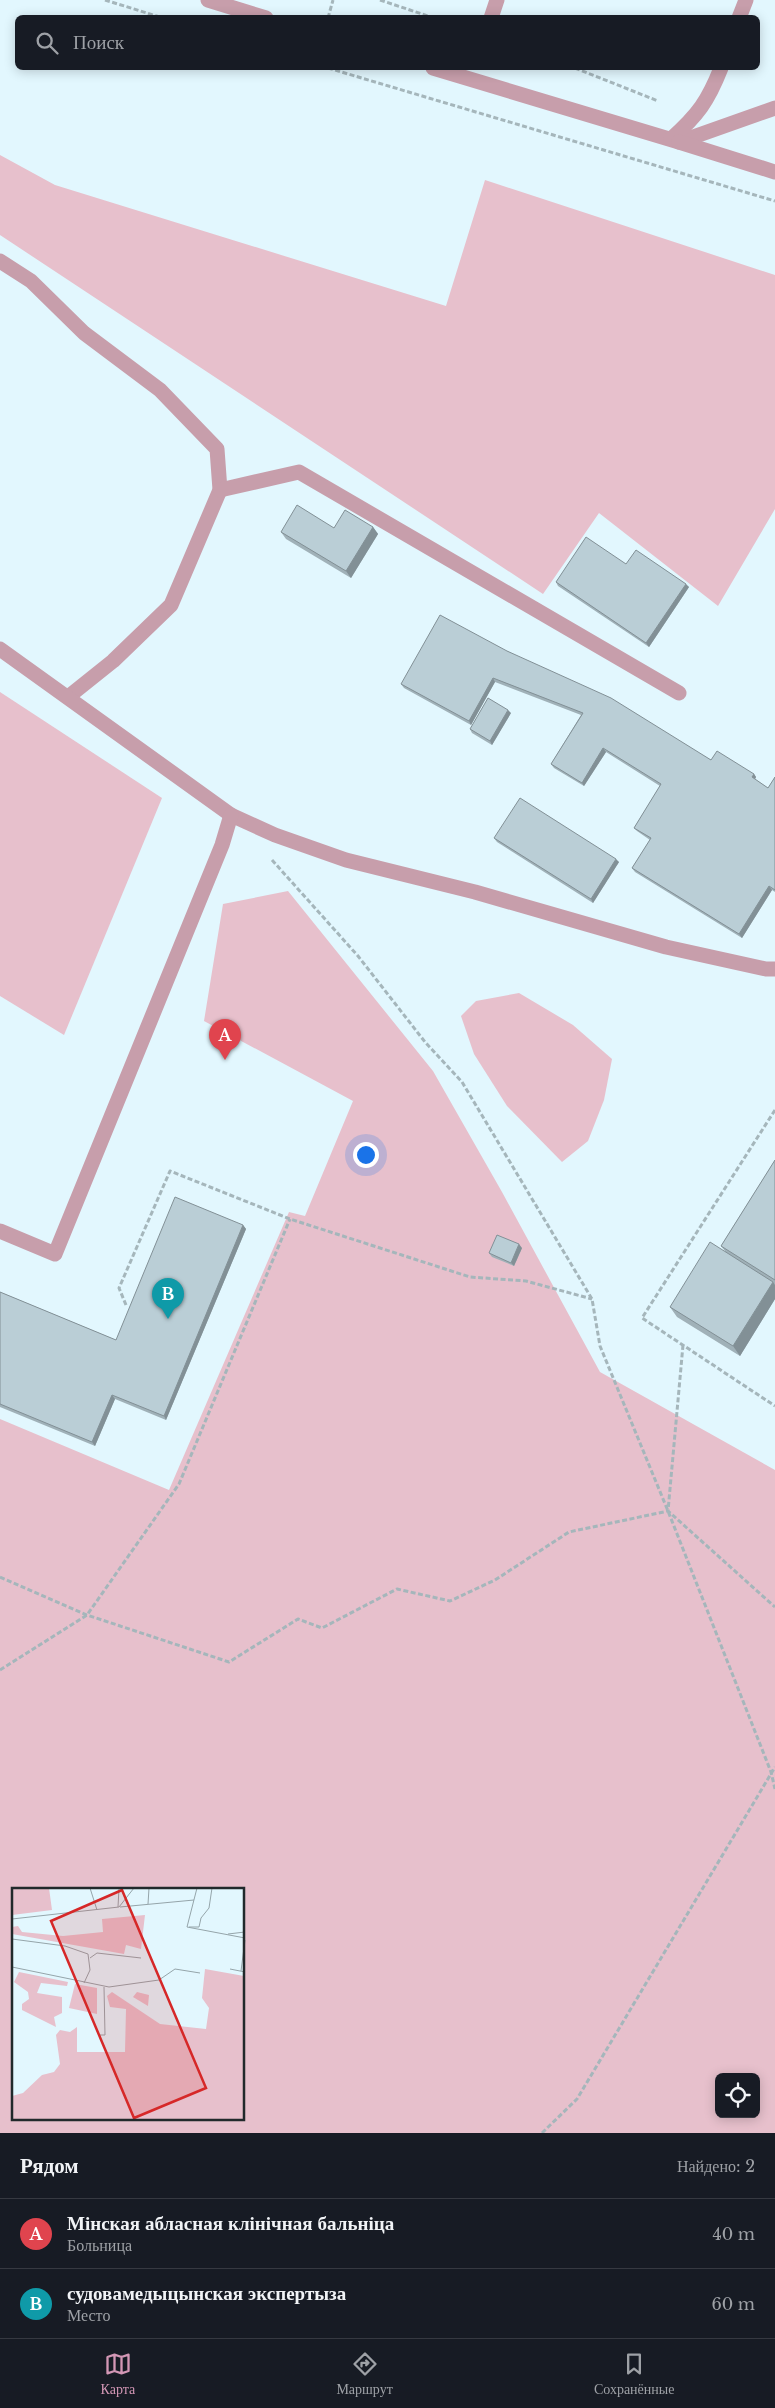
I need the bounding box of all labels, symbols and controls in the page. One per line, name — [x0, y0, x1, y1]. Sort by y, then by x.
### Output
search box — [15, 15, 760, 70]
icon: search — [33, 29, 61, 57]
text: Поиск — [73, 31, 124, 54]
pin: A — [209, 1019, 241, 1060]
your location — [353, 1142, 379, 1168]
pin: B — [152, 1278, 184, 1319]
inset map — [12, 1888, 245, 2120]
map controls — [715, 2073, 760, 2118]
button: locate — [715, 2073, 760, 2118]
text: Рядом — [20, 2153, 79, 2179]
text: Найдено: 2 — [677, 2156, 755, 2176]
text: Мінская абласная клінічная бальніца — [67, 2212, 394, 2235]
text: A — [30, 2224, 42, 2244]
text: 40 m — [712, 2224, 755, 2244]
text: Больница — [67, 2235, 132, 2255]
text: судовамедыцынская экспертыза — [67, 2282, 346, 2305]
text: B — [30, 2294, 42, 2314]
text: 60 m — [712, 2294, 755, 2314]
text: Место — [67, 2305, 110, 2325]
tab: Карта — [101, 2350, 135, 2398]
tab: Маршрут — [336, 2350, 393, 2398]
tab: Сохранённые — [594, 2350, 674, 2398]

